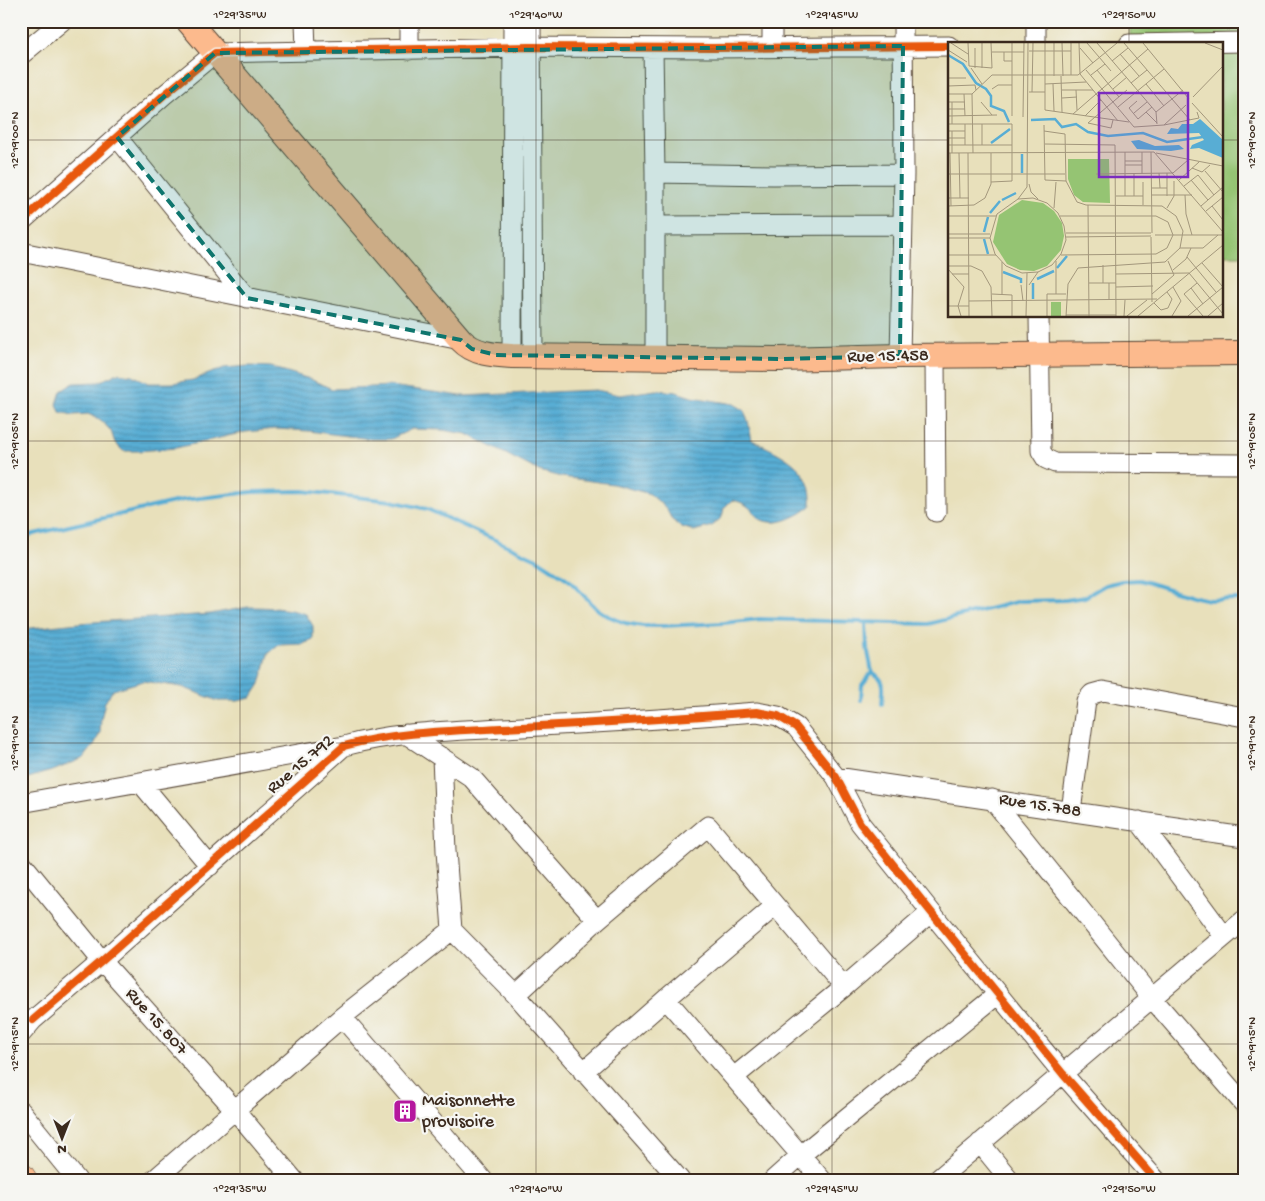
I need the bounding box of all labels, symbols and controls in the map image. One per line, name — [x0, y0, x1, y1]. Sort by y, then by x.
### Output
text: 1°29'35"W — [213, 9, 266, 23]
text: 1°29'40"W — [509, 9, 562, 23]
text: 1°29'45"W — [805, 9, 858, 23]
text: 1°29'50"W — [1101, 9, 1156, 23]
inset map — [948, 42, 1222, 318]
text: 12°19'00"N — [9, 112, 23, 169]
text: 12°19'00"N — [1246, 112, 1260, 169]
street label: Rue 15.458 — [847, 346, 929, 368]
text: 12°19'05"N — [9, 413, 23, 470]
text: 12°19'05"N — [1246, 413, 1260, 470]
text: 12°19'10"N — [9, 716, 23, 771]
text: 12°19'10"N — [1246, 716, 1260, 771]
street label: Rue 15.792 — [263, 731, 339, 799]
street label: Rue 15.788 — [997, 789, 1083, 823]
street label: Rue 15.807 — [120, 984, 192, 1060]
text: 12°19'15"N — [9, 1017, 23, 1072]
text: 12°19'15"N — [1246, 1017, 1260, 1072]
place label: Maisonnette provisoire — [421, 1091, 515, 1133]
building icon: Maisonnette provisoire — [392, 1098, 418, 1124]
north arrow — [38, 1114, 88, 1164]
text: N — [57, 1140, 67, 1157]
text: 1°29'35"W — [213, 1183, 266, 1197]
text: 1°29'40"W — [509, 1183, 562, 1197]
text: 1°29'45"W — [805, 1183, 858, 1197]
text: 1°29'50"W — [1101, 1183, 1156, 1197]

